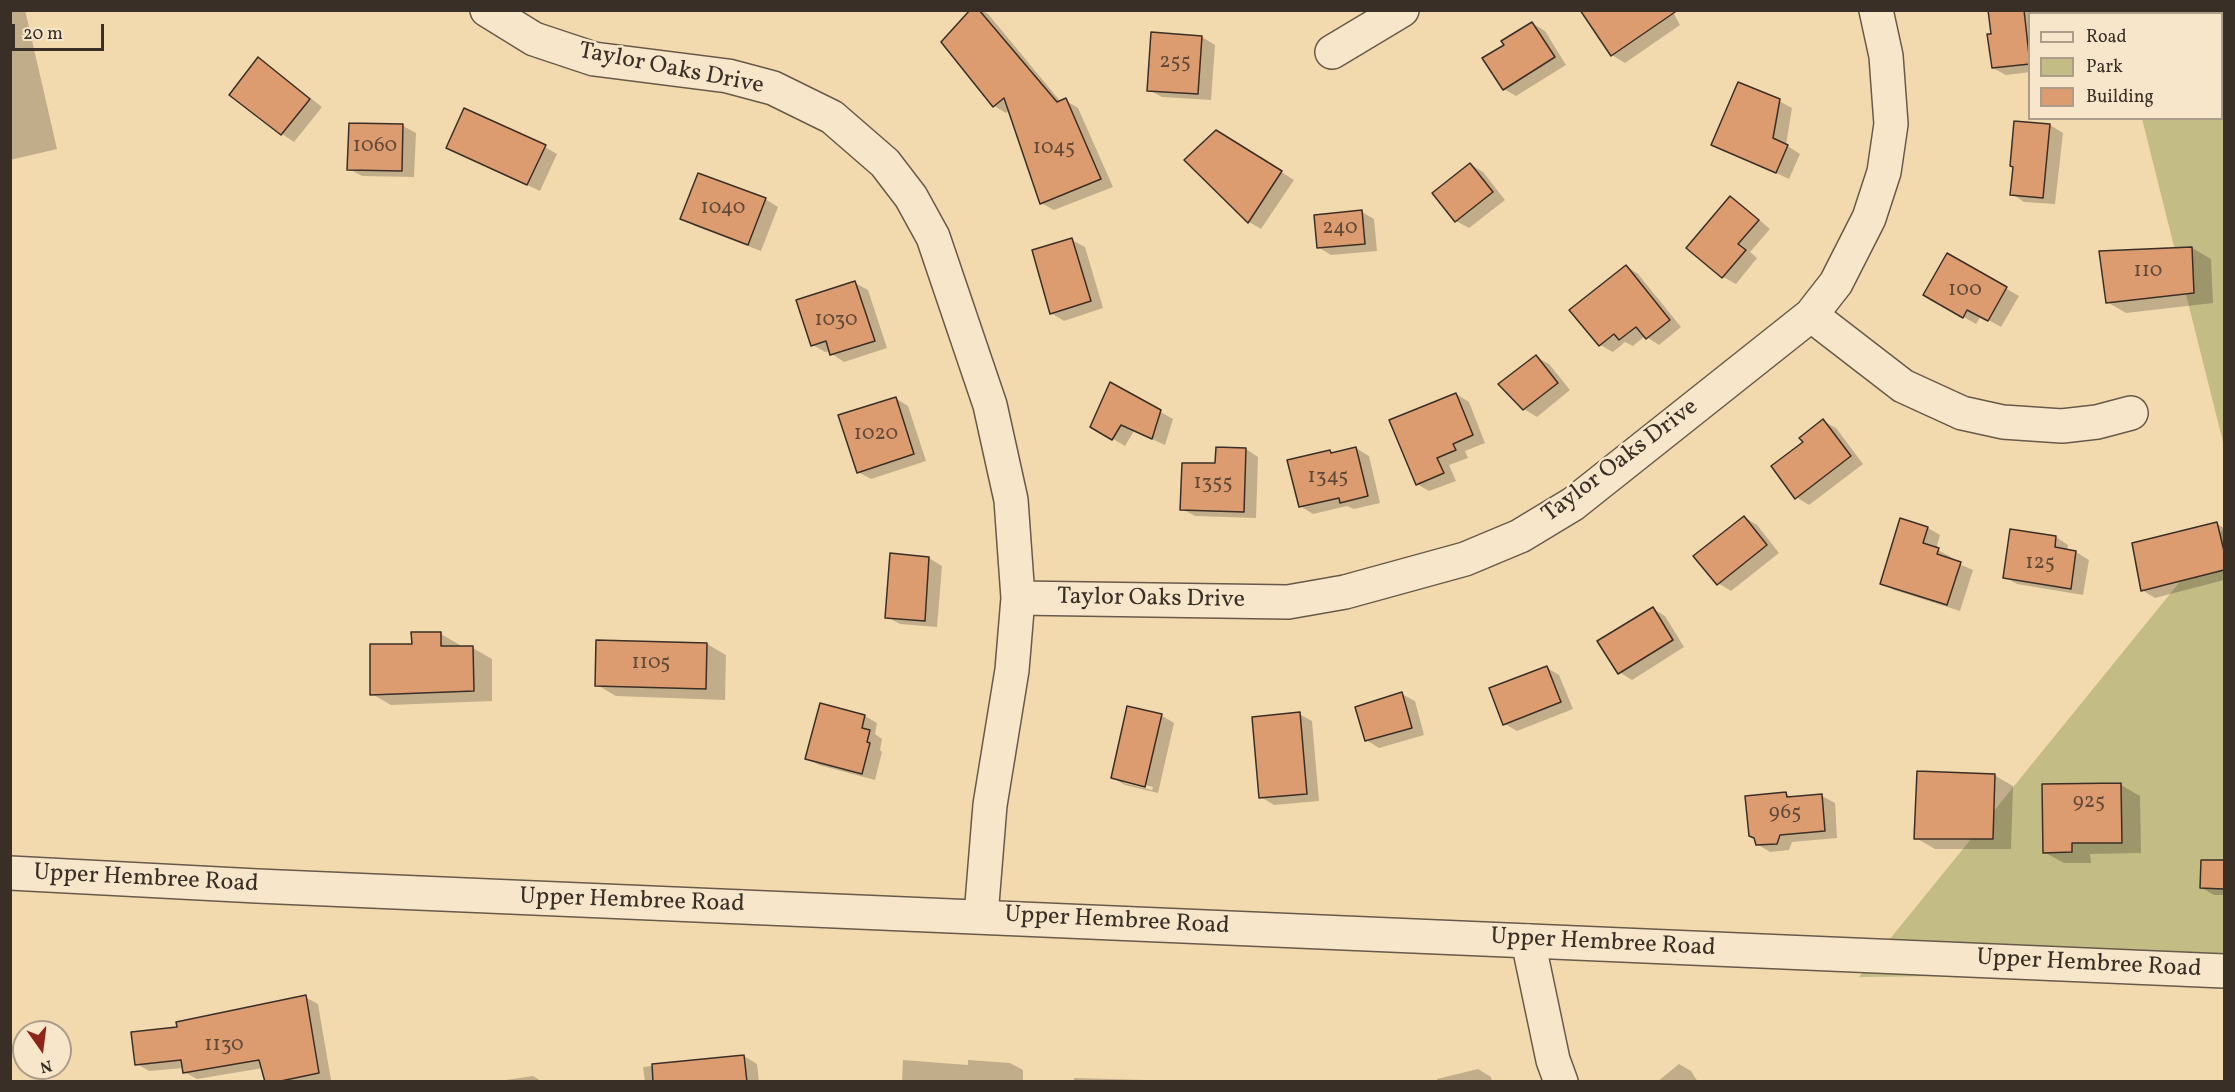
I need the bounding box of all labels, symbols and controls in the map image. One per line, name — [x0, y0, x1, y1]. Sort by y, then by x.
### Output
scale bar — [15, 12, 106, 50]
legend — [2028, 12, 2223, 120]
text: 20 m — [23, 22, 63, 47]
text: Road — [2086, 25, 2127, 50]
street label: Taylor Oaks Drive — [576, 38, 766, 102]
house number: 255 — [1159, 50, 1191, 76]
text: Park — [2086, 55, 2123, 80]
text: Building — [2086, 85, 2154, 110]
house number: 1060 — [353, 134, 397, 160]
house number: 1045 — [1033, 136, 1075, 162]
house number: 1040 — [701, 196, 745, 222]
house number: 240 — [1322, 216, 1358, 242]
house number: 110 — [2134, 259, 2162, 285]
house number: 100 — [1948, 278, 1982, 304]
house number: 1030 — [814, 308, 858, 334]
street label: Taylor Oaks Drive — [1537, 394, 1705, 530]
house number: 1020 — [854, 422, 898, 448]
house number: 1345 — [1308, 465, 1348, 491]
house number: 1355 — [1193, 471, 1233, 497]
house number: 125 — [2025, 551, 2055, 577]
street label: Taylor Oaks Drive — [1057, 584, 1245, 616]
house number: 1105 — [632, 651, 670, 677]
house number: 925 — [2073, 790, 2105, 816]
house number: 965 — [1769, 801, 1801, 827]
street label: Upper Hembree Road — [33, 860, 259, 900]
street label: Upper Hembree Road — [519, 884, 745, 920]
street label: Upper Hembree Road — [1004, 902, 1230, 942]
street label: Upper Hembree Road — [1490, 924, 1716, 964]
street label: Upper Hembree Road — [1976, 945, 2202, 985]
north arrow — [12, 1020, 72, 1080]
house number: 1130 — [204, 1033, 244, 1059]
text: N — [38, 1053, 54, 1078]

